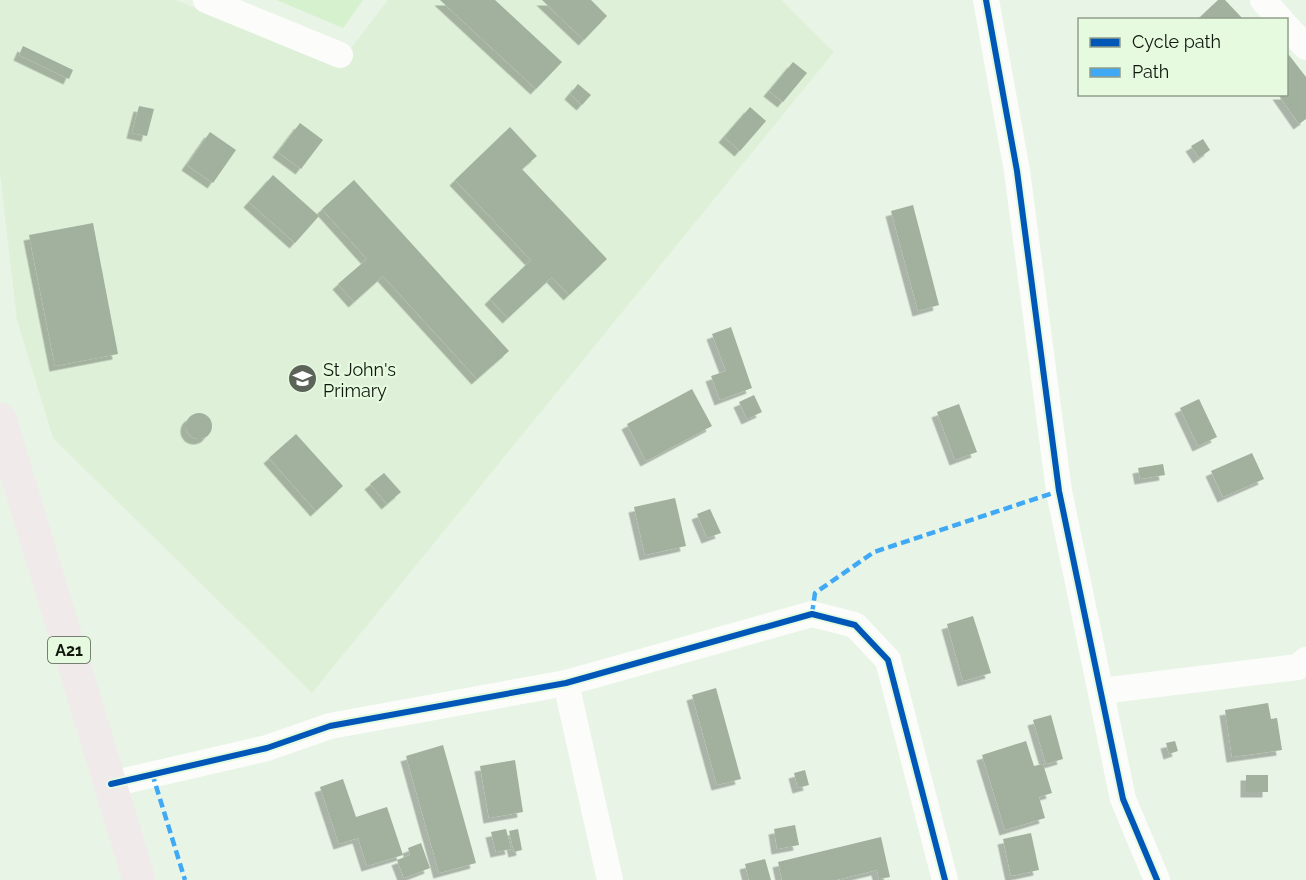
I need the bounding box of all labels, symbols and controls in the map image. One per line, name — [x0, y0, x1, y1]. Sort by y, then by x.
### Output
legend — [1078, 18, 1288, 96]
text: Cycle path — [1132, 31, 1221, 52]
text: Path — [1132, 61, 1169, 82]
place label: St John's Primary — [323, 359, 396, 401]
school or university icon: St John's Primary — [286, 363, 318, 395]
road number: A21 — [48, 637, 90, 663]

